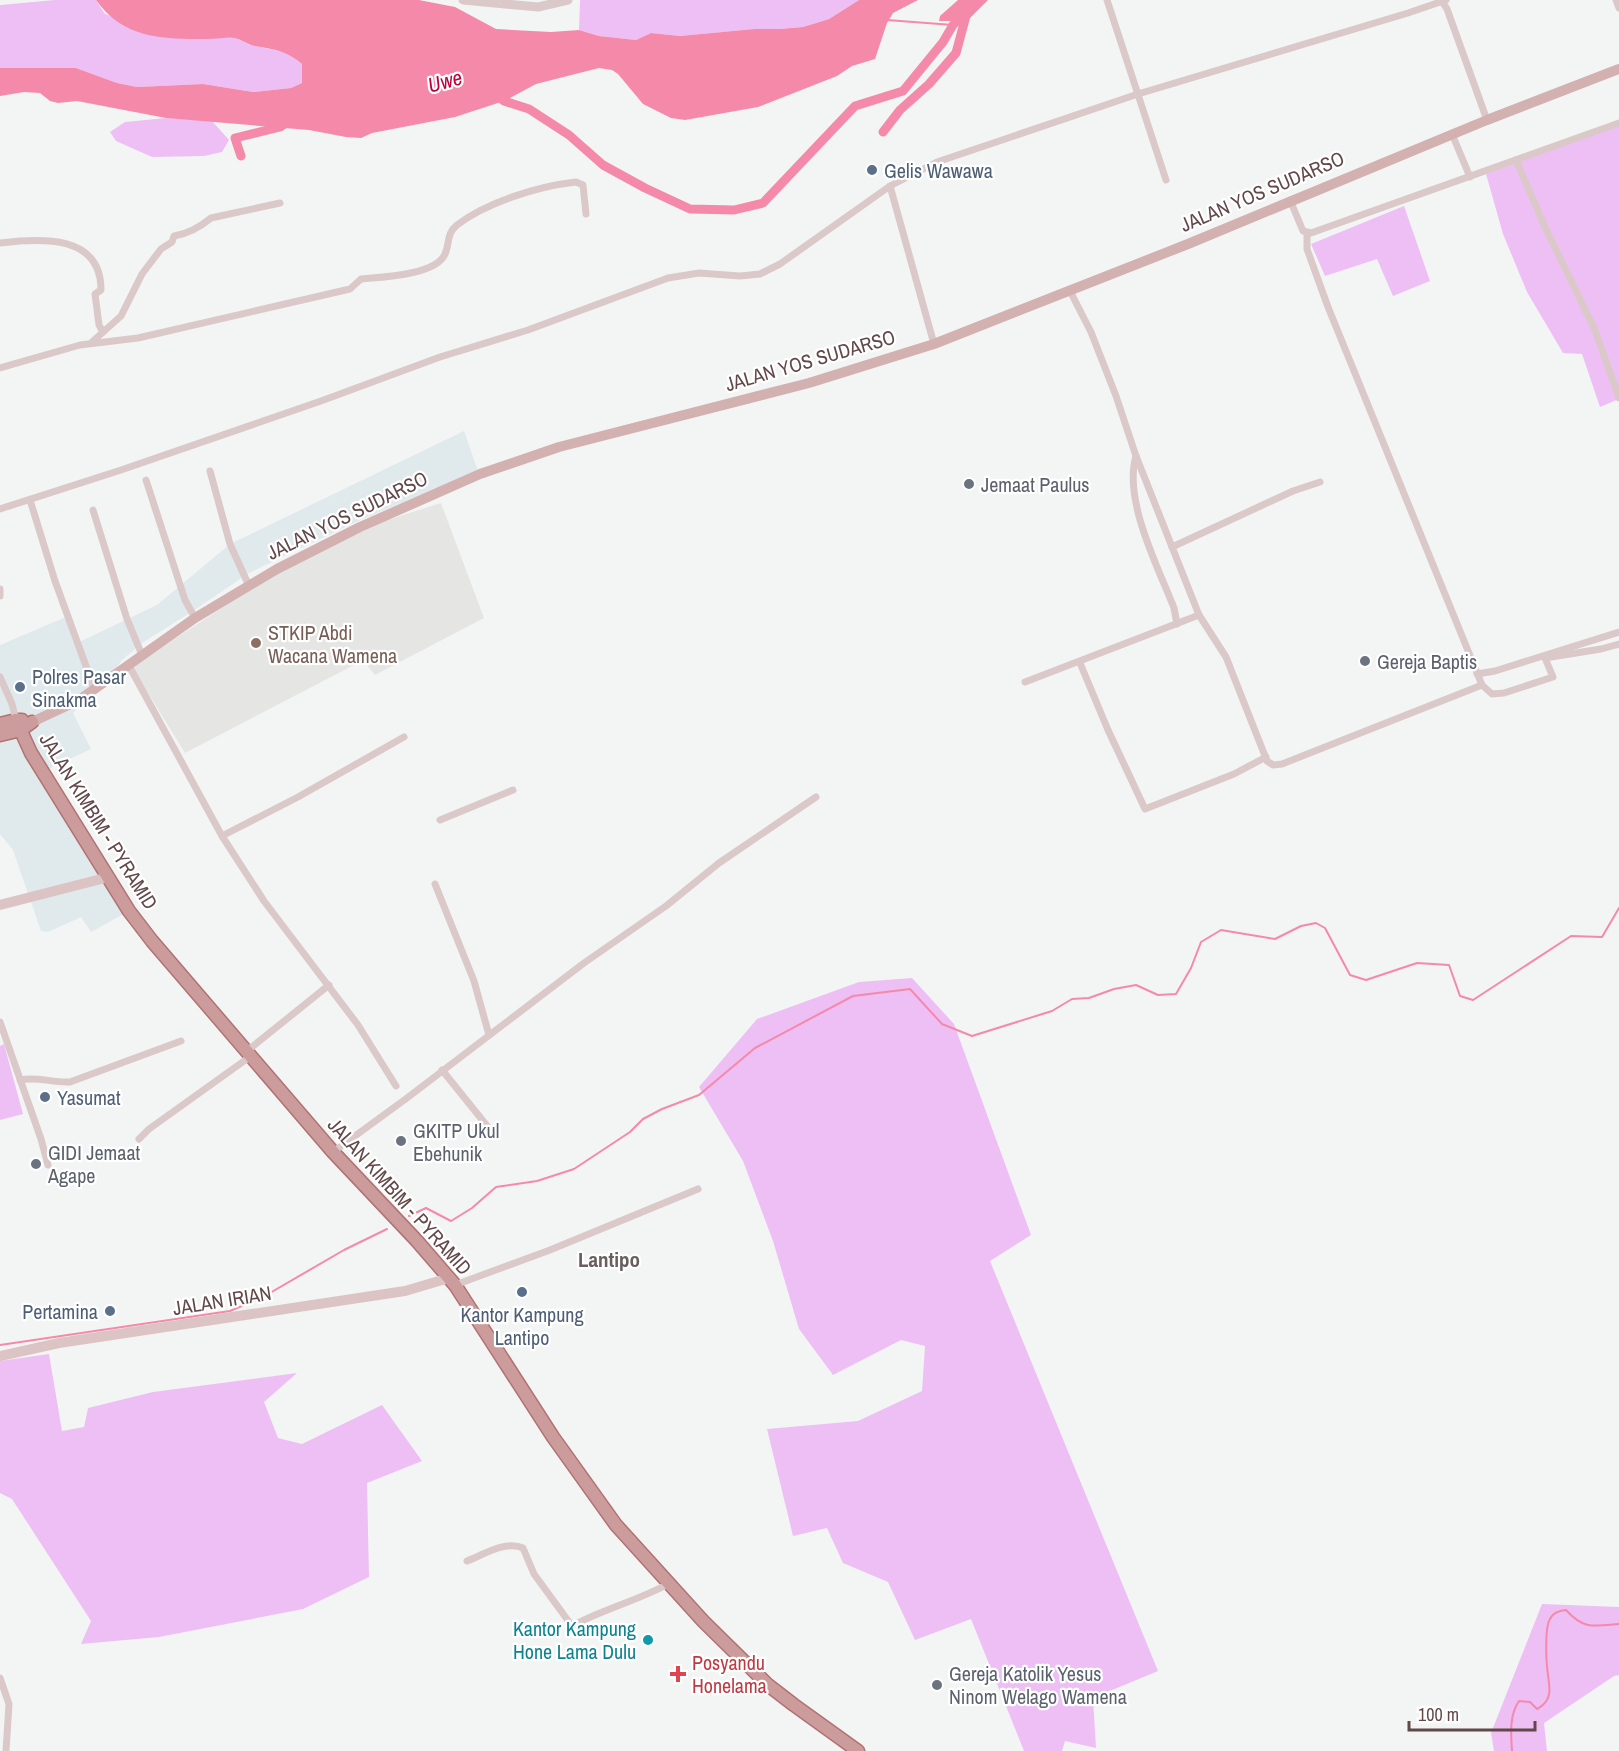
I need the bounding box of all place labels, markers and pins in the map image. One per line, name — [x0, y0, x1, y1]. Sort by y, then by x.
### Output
place label: Gelis Wawawa — [884, 157, 993, 184]
marker: Gelis Wawawa — [865, 163, 879, 177]
place label: Jemaat Paulus — [981, 471, 1089, 498]
marker: Jemaat Paulus — [962, 477, 976, 491]
place label: STKIP Abdi Wacana Wamena — [268, 619, 397, 669]
marker: STKIP Abdi Wacana Wamena — [249, 636, 263, 650]
place label: Gereja Baptis — [1377, 648, 1477, 675]
marker: Gereja Baptis — [1358, 654, 1372, 668]
place label: Polres Pasar Sinakma — [32, 663, 126, 713]
marker: Polres Pasar Sinakma — [13, 680, 27, 694]
place label: Yasumat — [57, 1084, 121, 1111]
marker: Yasumat — [38, 1090, 52, 1104]
place label: GKITP Ukul Ebehunik — [413, 1117, 499, 1167]
marker: GKITP Ukul Ebehunik — [394, 1134, 408, 1148]
place label: GIDI Jemaat Agape — [47, 1139, 140, 1189]
marker: GIDI Jemaat Agape — [29, 1157, 43, 1171]
marker: Kantor Kampung Lantipo — [515, 1285, 529, 1299]
place label: Pertamina — [22, 1298, 98, 1325]
place label: Kantor Kampung Lantipo — [460, 1301, 584, 1351]
marker: Pertamina — [103, 1304, 117, 1318]
place label: Kantor Kampung Hone Lama Dulu — [513, 1615, 636, 1665]
marker: Kantor Kampung Hone Lama Dulu — [641, 1633, 655, 1647]
place label: Posyandu Honelama — [692, 1649, 767, 1699]
place label: Gereja Katolik Yesus Ninom Welago Wamena — [949, 1660, 1127, 1710]
marker: Posyandu Honelama — [669, 1665, 687, 1683]
marker: Gereja Katolik Yesus Ninom Welago Wamena — [930, 1678, 944, 1692]

